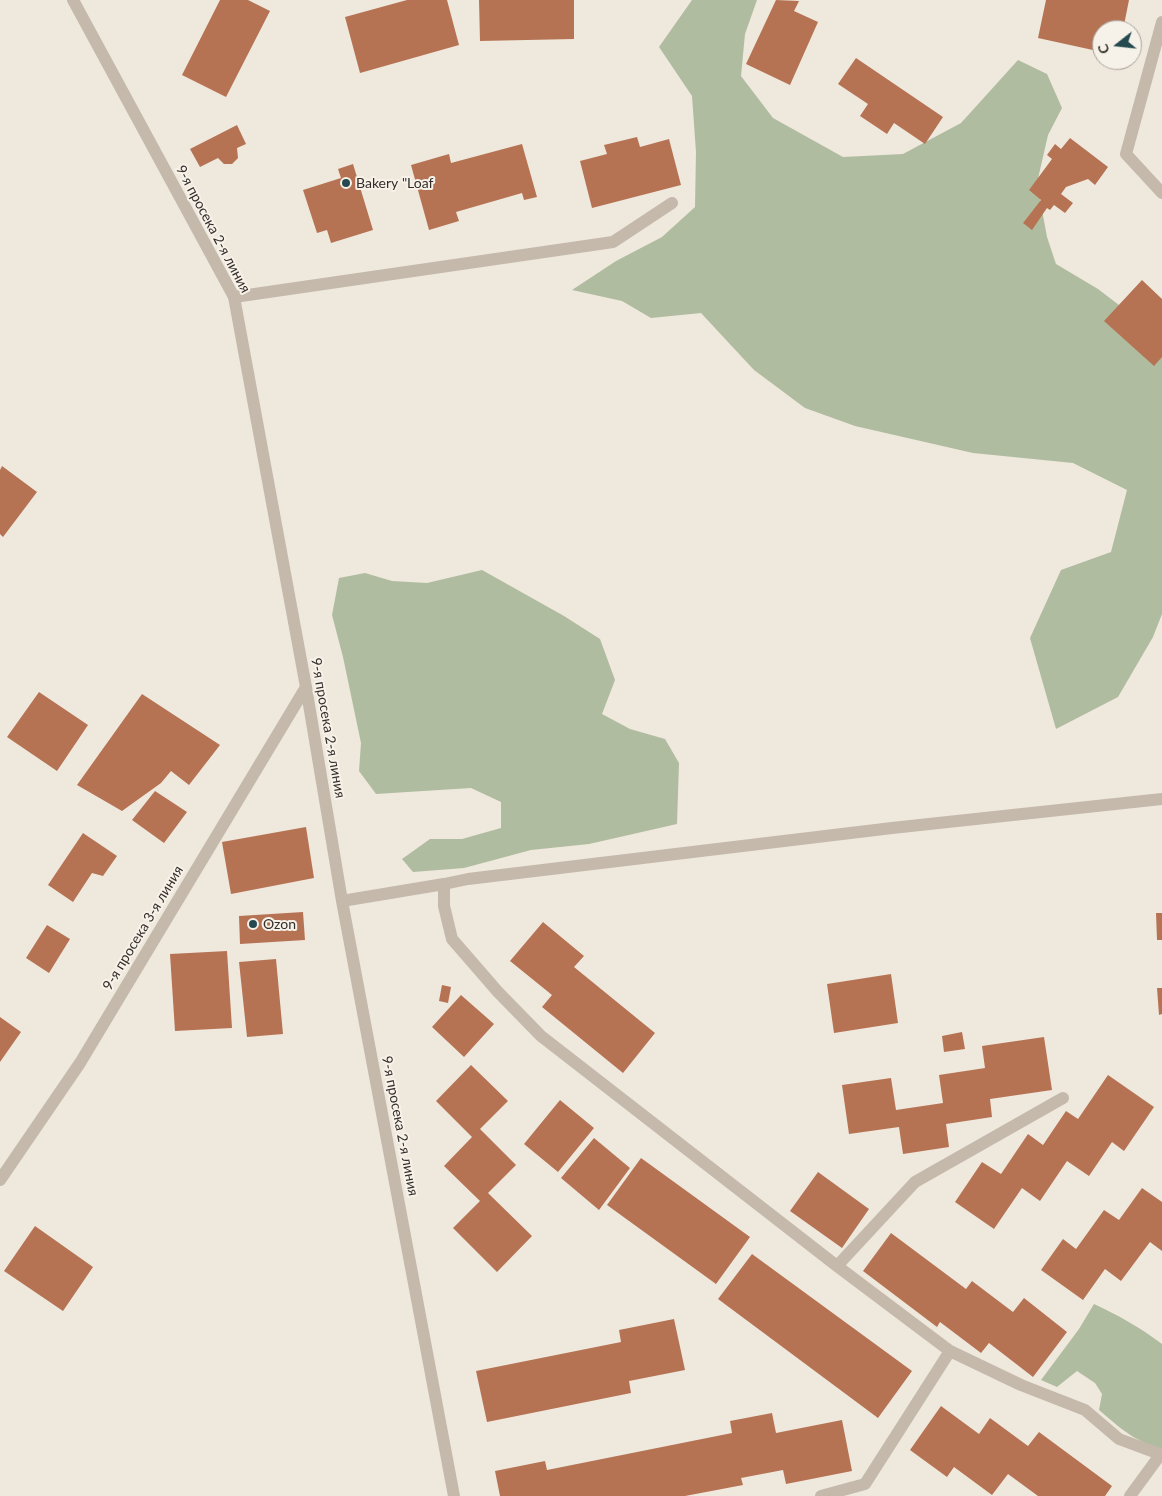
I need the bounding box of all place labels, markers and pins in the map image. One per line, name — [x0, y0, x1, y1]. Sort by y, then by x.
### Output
place label: Bakery "Loaf — [356, 175, 433, 191]
marker: Bakery "Loaf — [340, 177, 352, 189]
place label: Ozon — [263, 916, 296, 932]
marker: Ozon — [247, 918, 259, 930]

